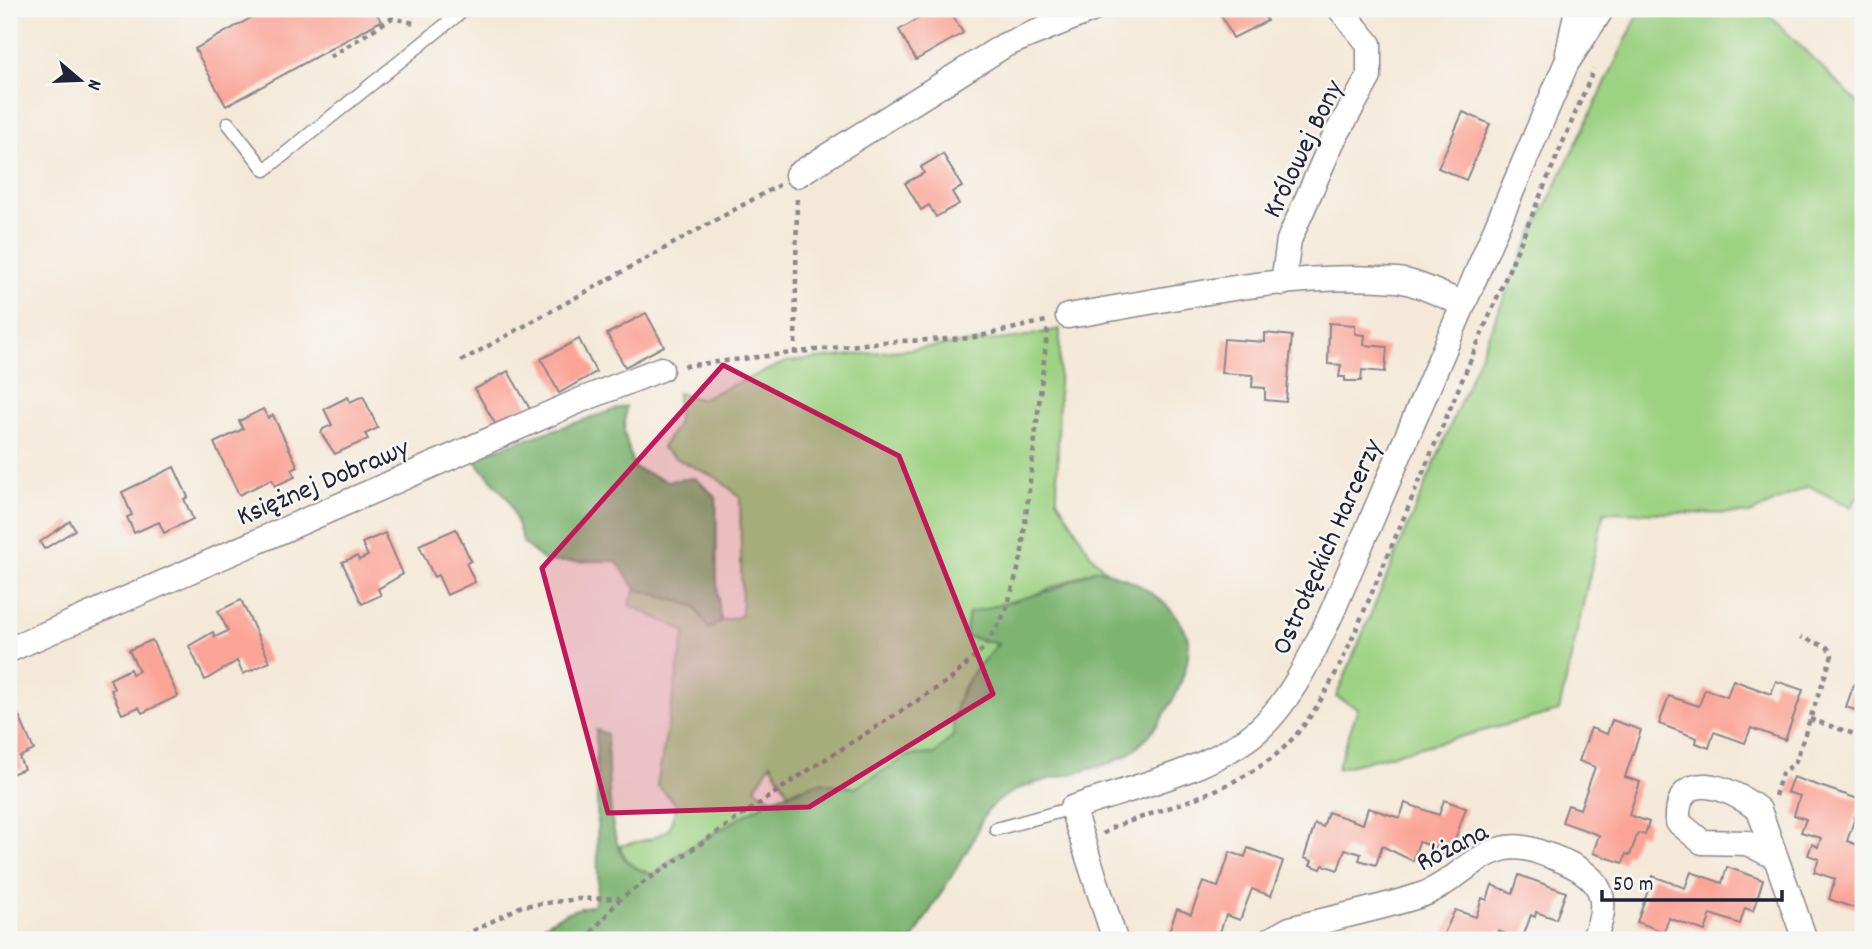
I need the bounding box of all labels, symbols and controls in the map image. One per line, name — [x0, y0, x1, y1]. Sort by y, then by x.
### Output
north arrow — [46, 46, 116, 116]
street label: Królowej Bony — [1255, 74, 1356, 226]
text: N — [78, 76, 107, 93]
street label: Księżnej Dobrawy — [232, 430, 417, 539]
street label: Ostrołęckich Harcerzy — [1264, 433, 1395, 662]
street label: Różana — [1410, 814, 1497, 885]
scale bar — [1602, 858, 1783, 902]
text: 50 m — [1613, 871, 1653, 901]

